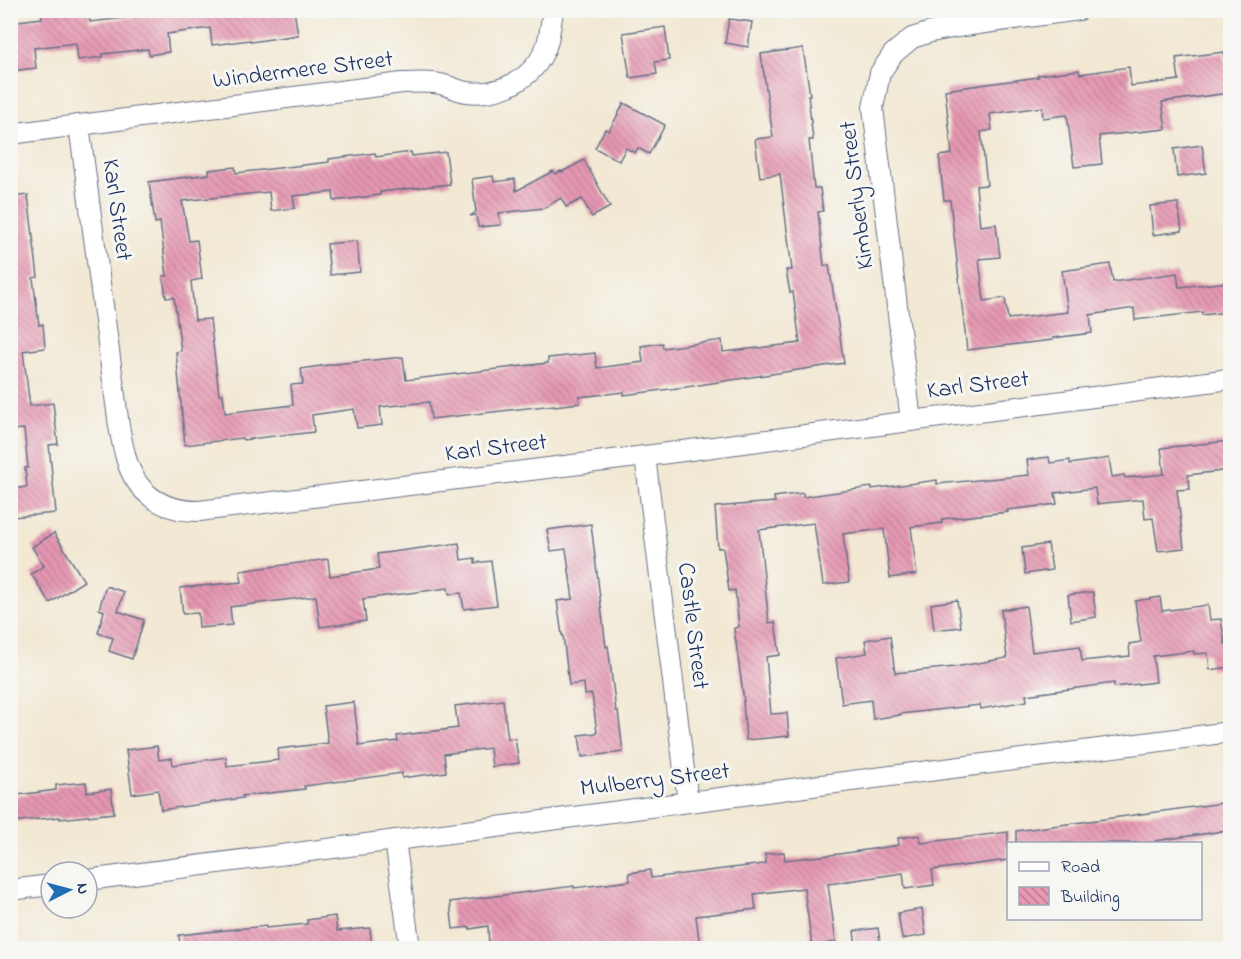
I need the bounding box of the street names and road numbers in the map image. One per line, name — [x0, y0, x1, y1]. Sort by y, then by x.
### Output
street label: Windermere Street — [211, 43, 395, 99]
street label: Kimberly Street — [832, 119, 885, 271]
street label: Karl Street — [92, 157, 140, 263]
street label: Karl Street — [925, 362, 1031, 410]
street label: Karl Street — [443, 425, 549, 473]
street label: Castle Street — [667, 560, 717, 692]
street label: Mulberry Street — [578, 754, 732, 809]

